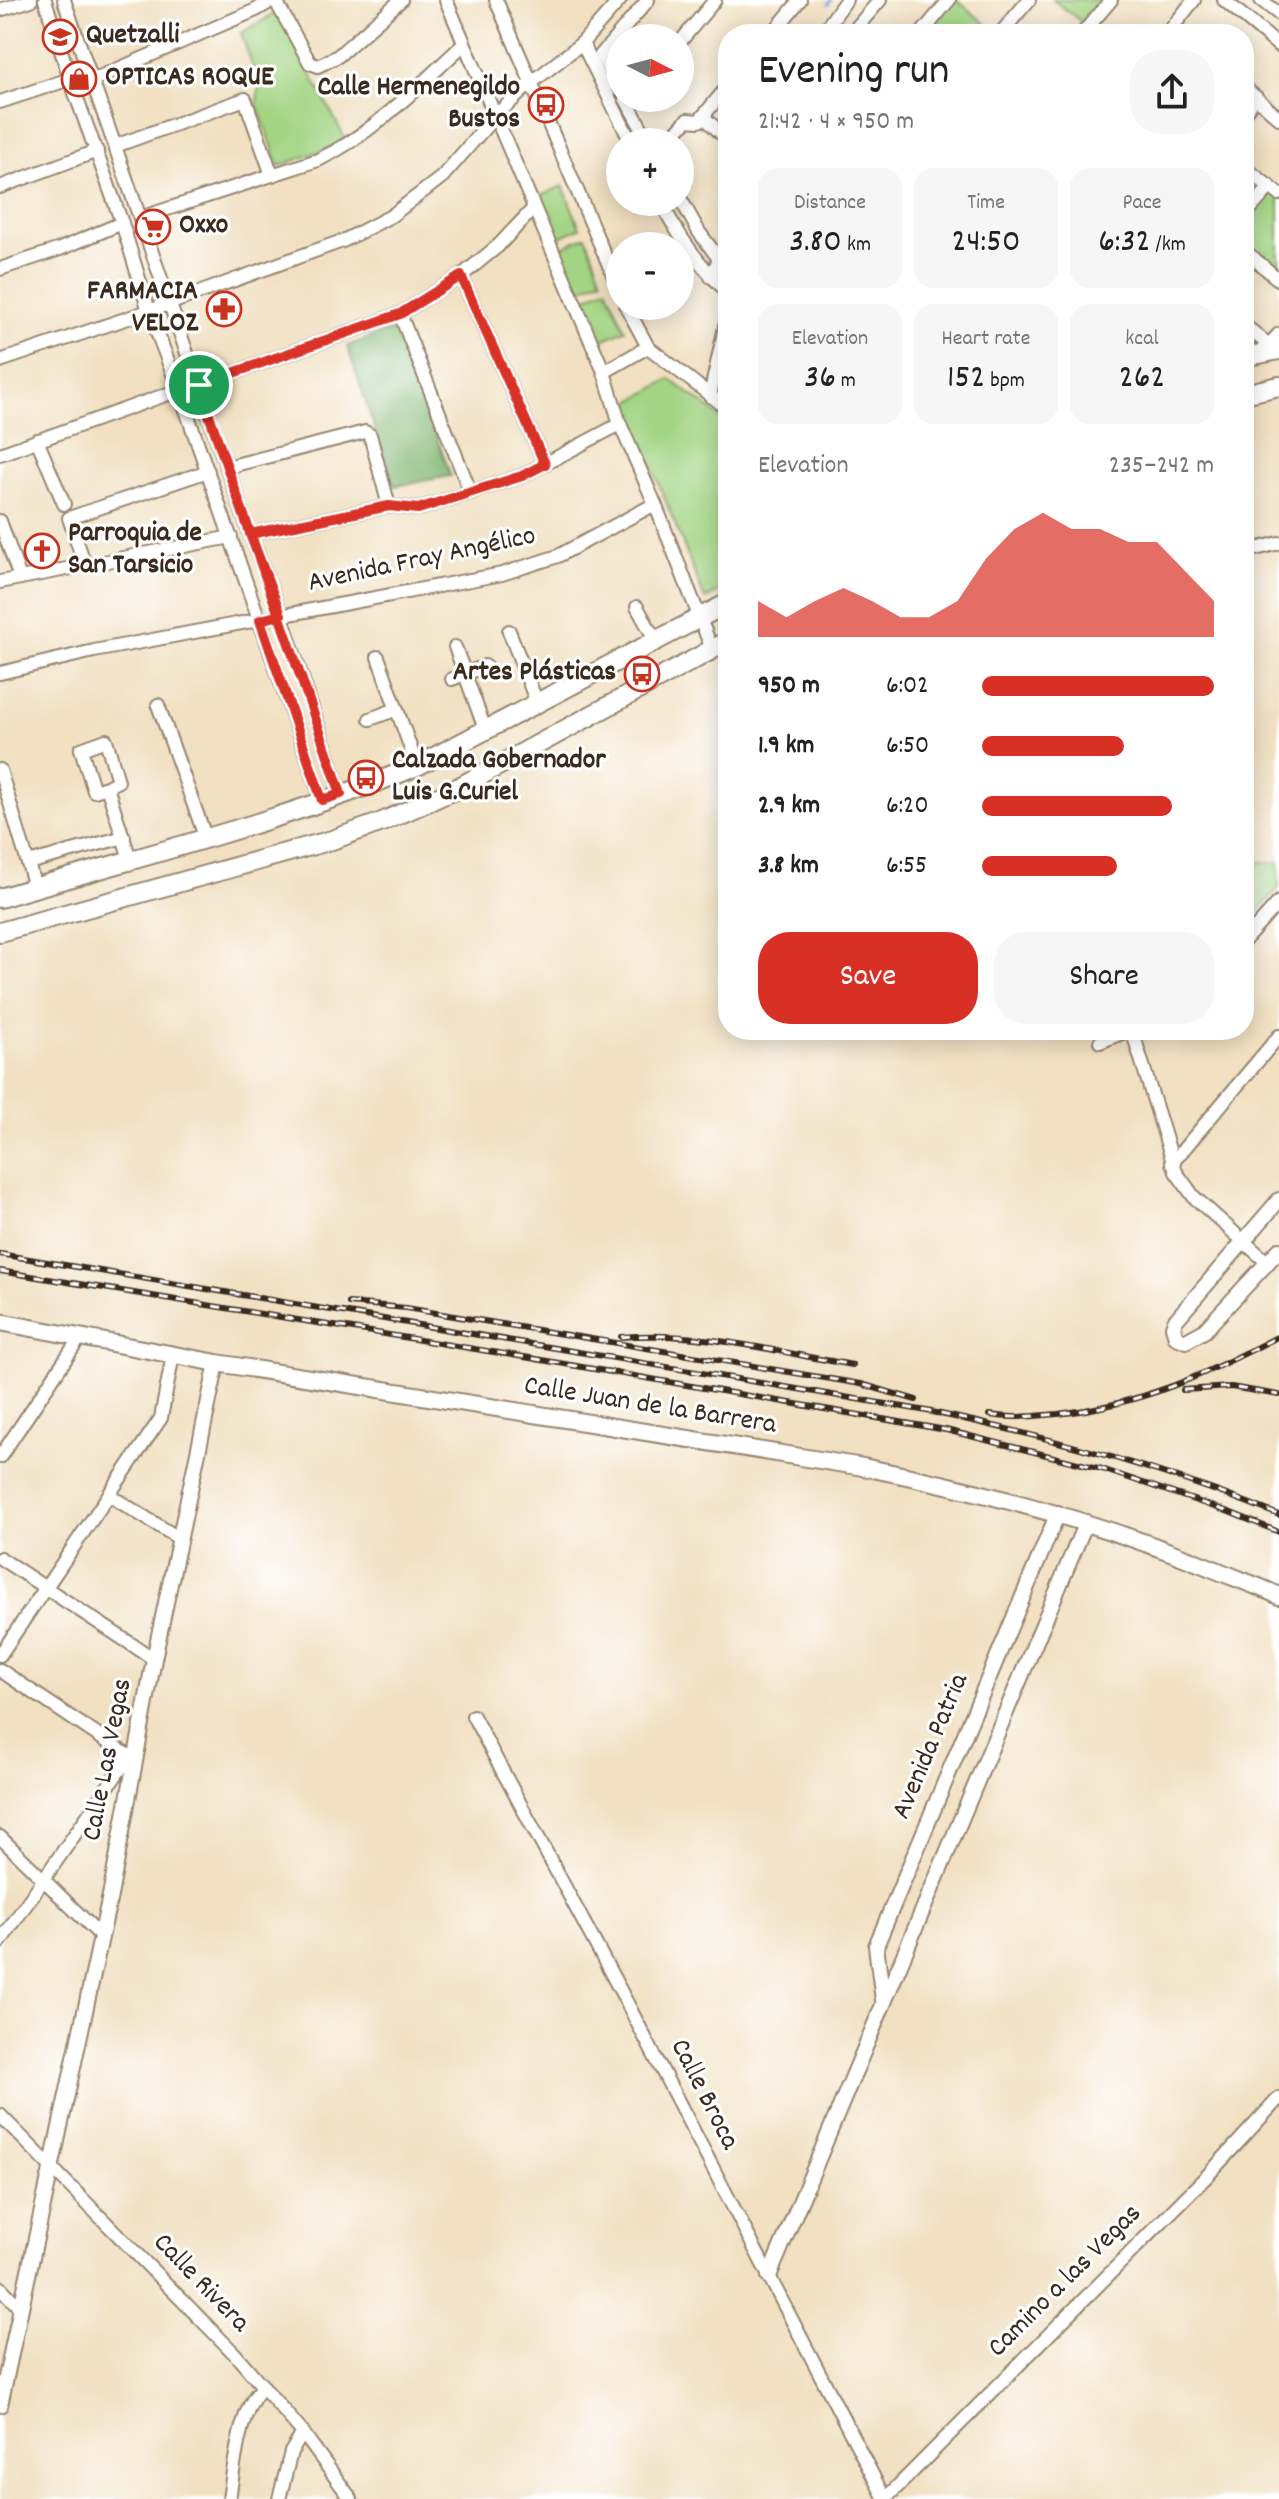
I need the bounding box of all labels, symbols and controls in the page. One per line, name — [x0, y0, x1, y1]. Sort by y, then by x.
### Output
place label: Quetzalli — [86, 17, 179, 57]
school or university icon: Quetzalli — [41, 18, 79, 56]
north arrow — [606, 24, 694, 112]
map controls — [606, 24, 694, 320]
text: Evening run — [758, 42, 949, 105]
button: share — [1130, 50, 1214, 134]
place label: OPTICAS ROQUE — [105, 59, 274, 99]
shop icon: OPTICAS ROQUE — [60, 60, 98, 98]
place label: Calle Hermenegildo Bustos — [317, 69, 520, 141]
bus stop icon: Calle Hermenegildo Bustos — [527, 86, 565, 124]
text: 21:42 · 4 × 950 m — [758, 104, 914, 141]
button: + — [606, 128, 694, 216]
text: Distance — [794, 188, 866, 219]
text: Time — [967, 188, 1005, 219]
text: Pace — [1123, 188, 1161, 219]
place label: Oxxo — [179, 207, 228, 247]
supermarket icon: Oxxo — [134, 208, 172, 246]
text: 3.80 — [789, 219, 842, 268]
text: 24:50 — [952, 219, 1020, 268]
text: 6:32 — [1098, 219, 1150, 268]
text: km — [842, 230, 871, 261]
text: /km — [1150, 230, 1186, 261]
button: − — [606, 232, 694, 320]
place label: FARMACIA VELOZ — [87, 273, 199, 345]
pharmacy icon: FARMACIA VELOZ — [205, 290, 243, 328]
text: Elevation — [792, 324, 868, 355]
text: Heart rate — [942, 324, 1030, 355]
text: kcal — [1125, 324, 1159, 355]
pin — [165, 351, 233, 419]
text: 36 — [804, 355, 836, 404]
text: 152 — [947, 355, 985, 404]
text: 262 — [1119, 355, 1165, 404]
icon: arrive — [177, 363, 221, 407]
text: m — [836, 366, 856, 397]
text: bpm — [985, 366, 1025, 397]
text: Elevation — [758, 448, 848, 485]
text: 235–242 m — [1109, 448, 1214, 485]
place label: Parroquia de San Tarsicio — [68, 515, 202, 587]
street label: Avenida Fray Angélico — [304, 517, 540, 605]
church icon: Parroquia de San Tarsicio — [23, 532, 61, 570]
place label: Artes Plásticas — [453, 654, 616, 694]
bus stop icon: Artes Plásticas — [623, 655, 661, 693]
text: 950 m — [758, 668, 820, 705]
text: 6:02 — [886, 668, 929, 705]
text: 1.9 km — [758, 728, 814, 765]
text: 6:50 — [886, 728, 929, 765]
place label: Calzada Gobernador Luis G.Curiel — [392, 742, 606, 814]
bus stop icon: Calzada Gobernador Luis G.Curiel — [347, 759, 385, 797]
text: 2.9 km — [758, 788, 820, 825]
text: 6:20 — [886, 788, 929, 825]
text: 3.8 km — [758, 848, 819, 885]
text: 6:55 — [886, 848, 927, 885]
button: Save — [758, 932, 978, 1024]
button: Share — [994, 932, 1214, 1024]
street label: Calle Juan de la Barrera — [521, 1367, 780, 1447]
street label: Avenida Patria — [883, 1667, 981, 1826]
street label: Calle Las Vegas — [74, 1675, 144, 1845]
street label: Calle Broca — [658, 2033, 748, 2158]
street label: Camino a las Vegas — [980, 2196, 1152, 2368]
street label: Calle Rivera — [142, 2225, 259, 2344]

